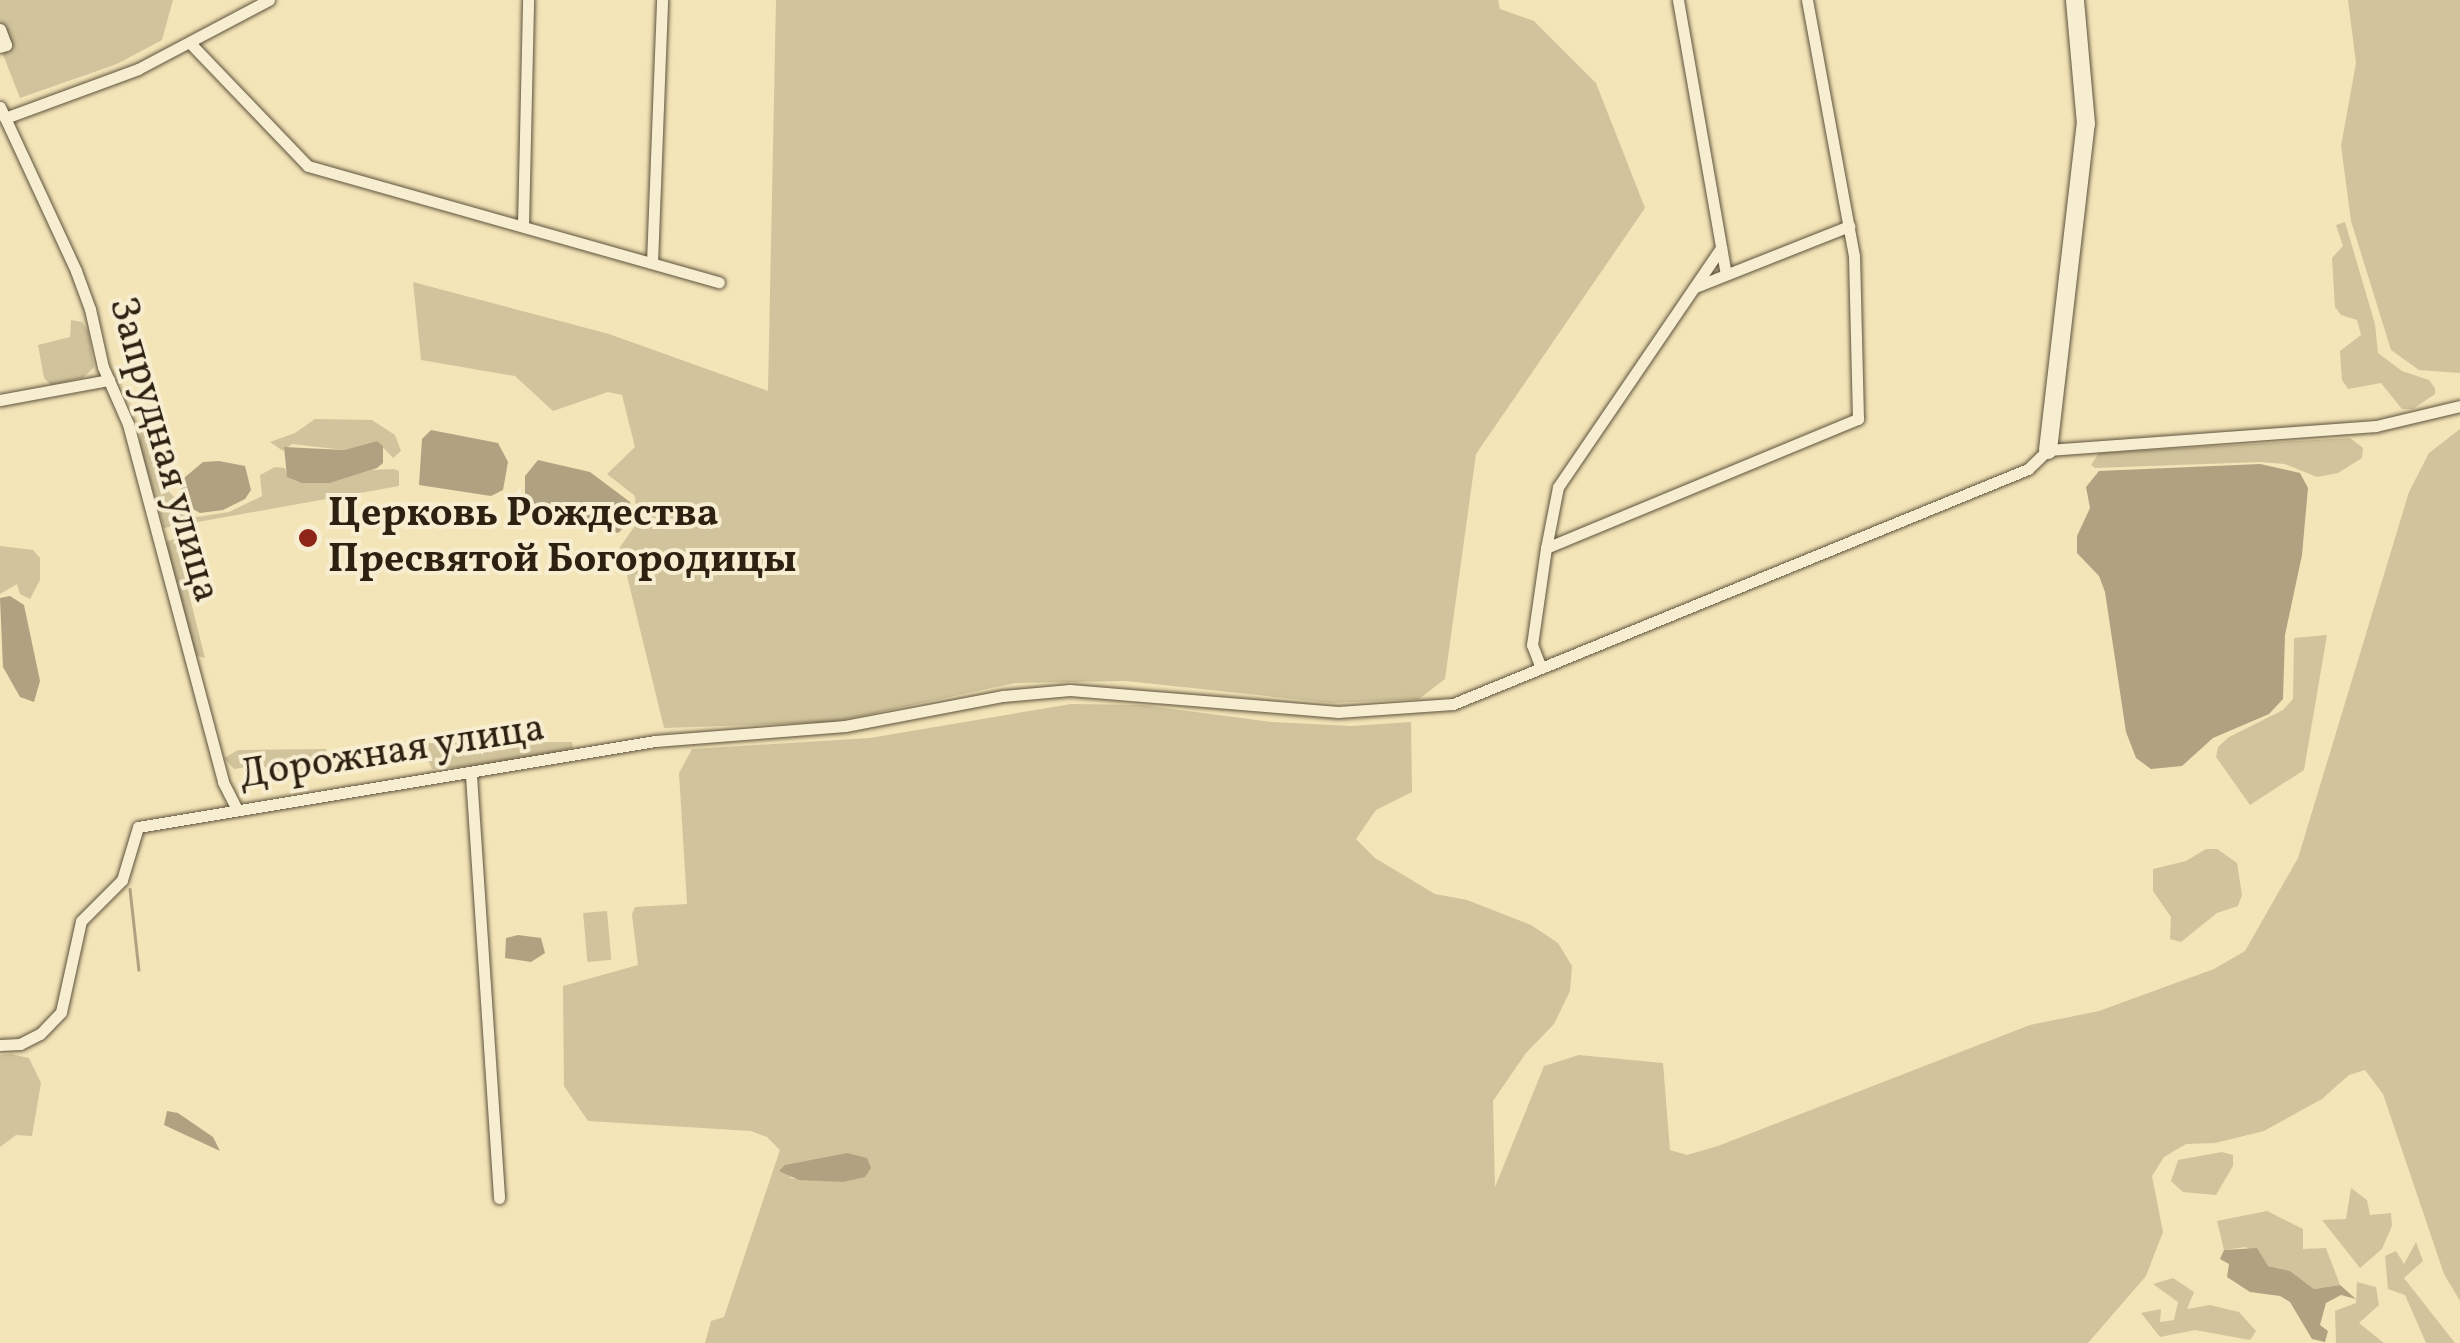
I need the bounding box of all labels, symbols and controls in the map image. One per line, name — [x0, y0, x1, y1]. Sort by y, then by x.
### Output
street label: Запрудная улица — [96, 291, 230, 609]
place label: Церковь Рождества Пресвятой Богородицы — [328, 491, 797, 585]
marker: Церковь Рождества Пресвятой Богородицы — [297, 527, 319, 549]
street label: Дорожная улица — [235, 705, 549, 801]

